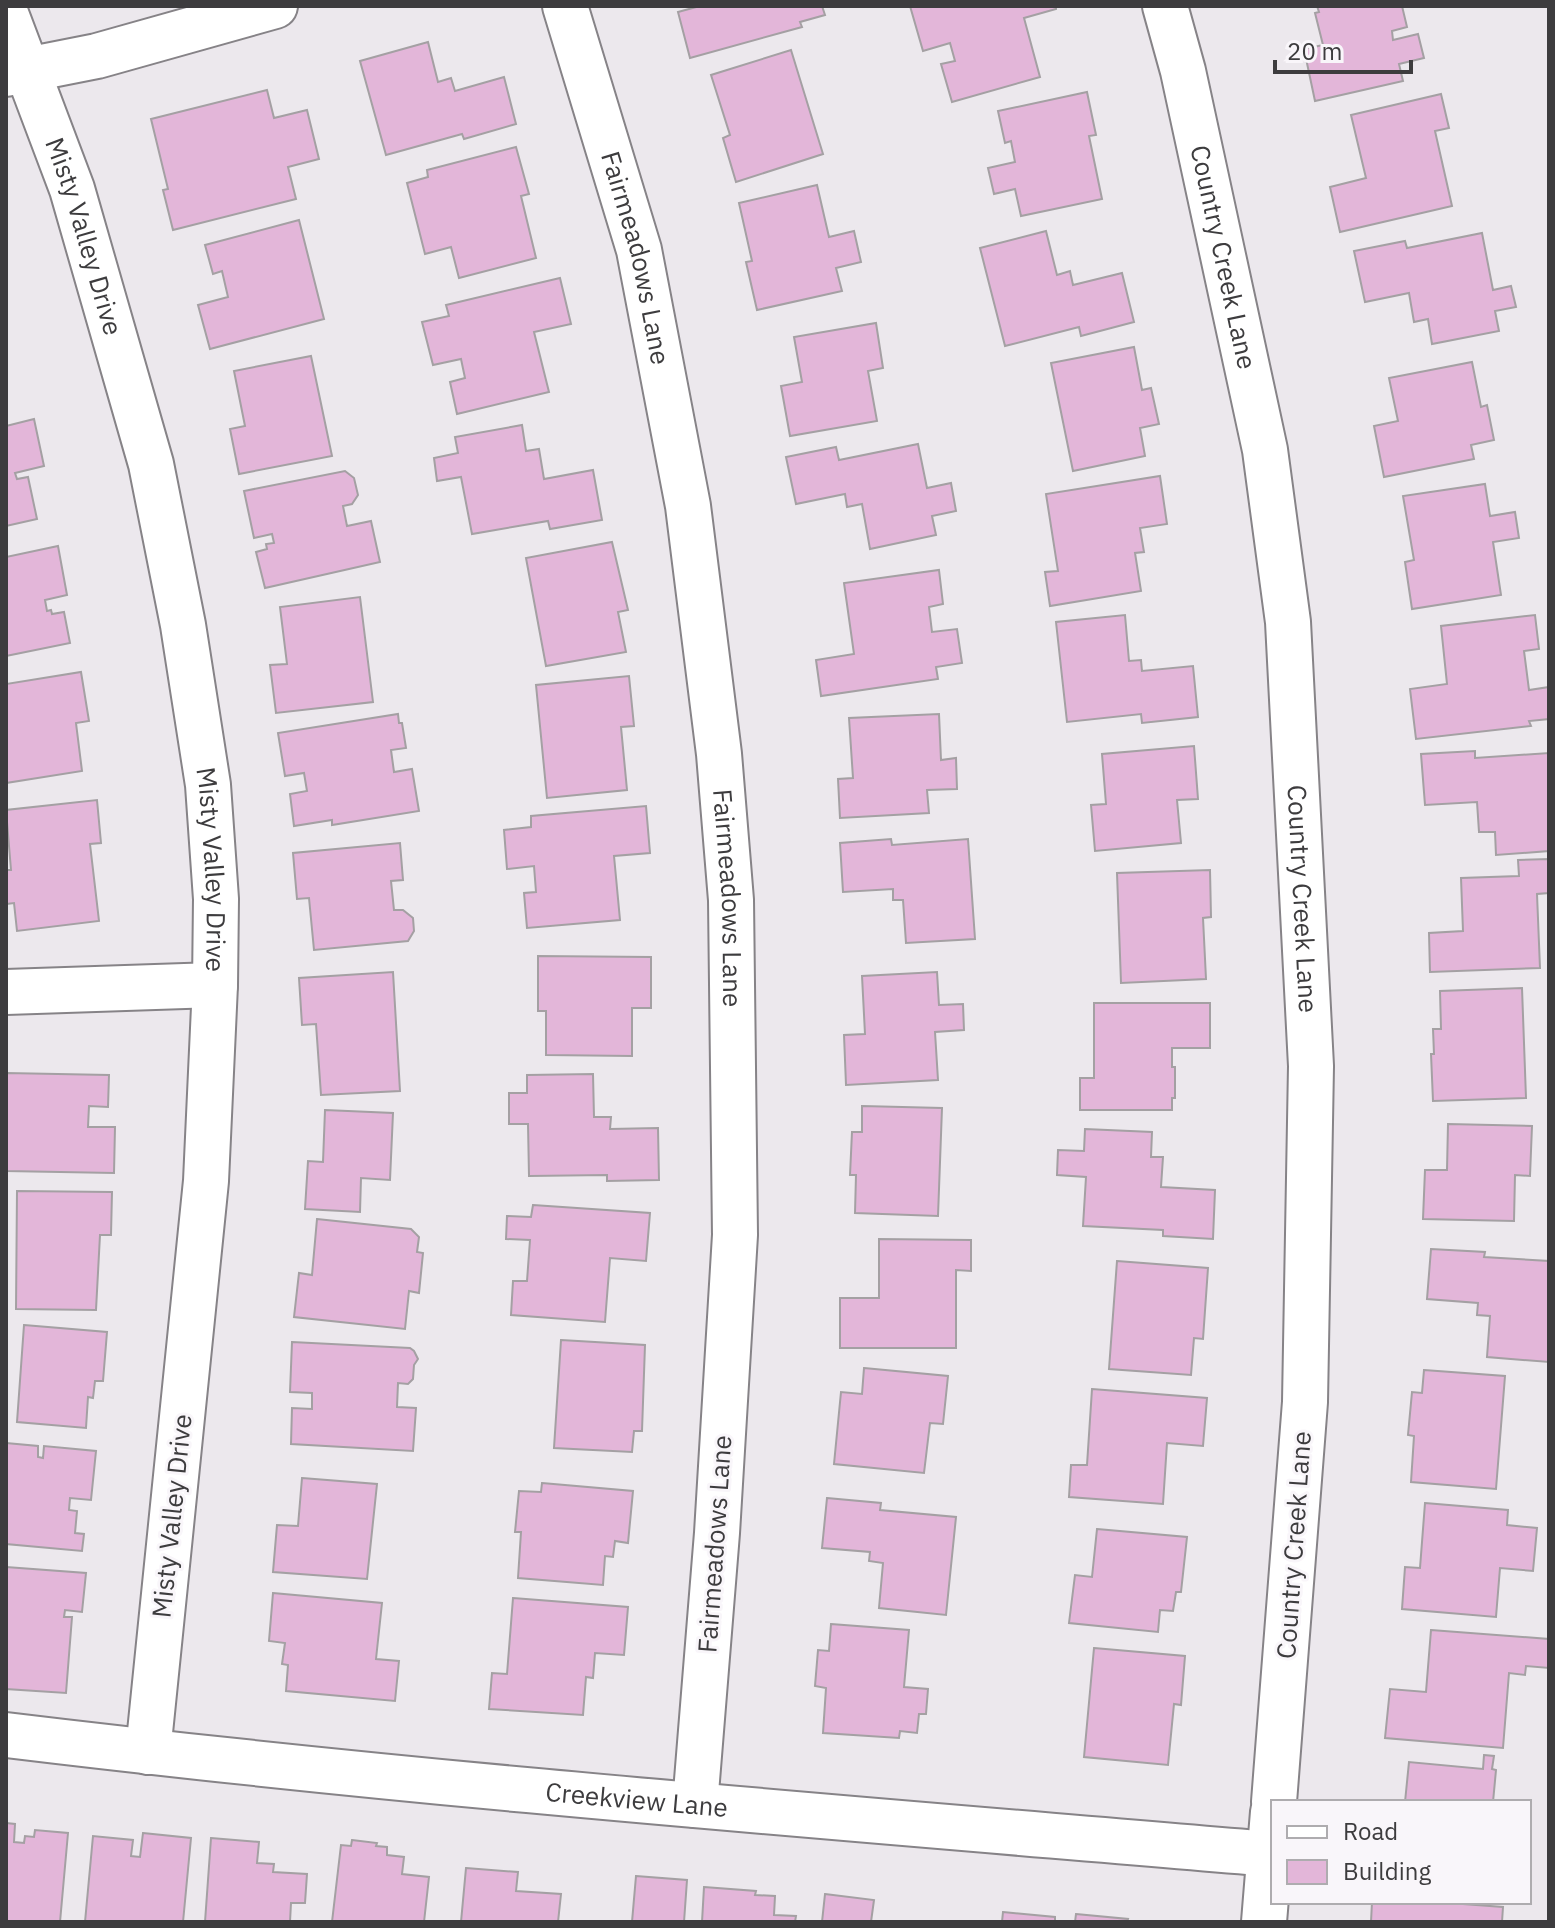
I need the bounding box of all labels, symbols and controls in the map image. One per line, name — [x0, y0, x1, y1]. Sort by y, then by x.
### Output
scale bar — [1275, 24, 1411, 74]
text: 20 m — [1287, 35, 1342, 67]
street label: Misty Valley Drive — [38, 133, 131, 339]
street label: Country Creek Lane — [1184, 142, 1265, 372]
street label: Fairmeadows Lane — [594, 147, 679, 367]
street label: Misty Valley Drive — [189, 765, 234, 972]
street label: Country Creek Lane — [1280, 784, 1326, 1014]
street label: Fairmeadows Lane — [706, 788, 750, 1007]
street label: Misty Valley Drive — [143, 1412, 199, 1620]
street label: Country Creek Lane — [1268, 1430, 1318, 1660]
street label: Fairmeadows Lane — [689, 1434, 739, 1654]
street label: Creekview Lane — [544, 1774, 729, 1824]
legend — [1271, 1800, 1531, 1904]
text: Road — [1343, 1815, 1398, 1847]
text: Building — [1343, 1855, 1431, 1887]

